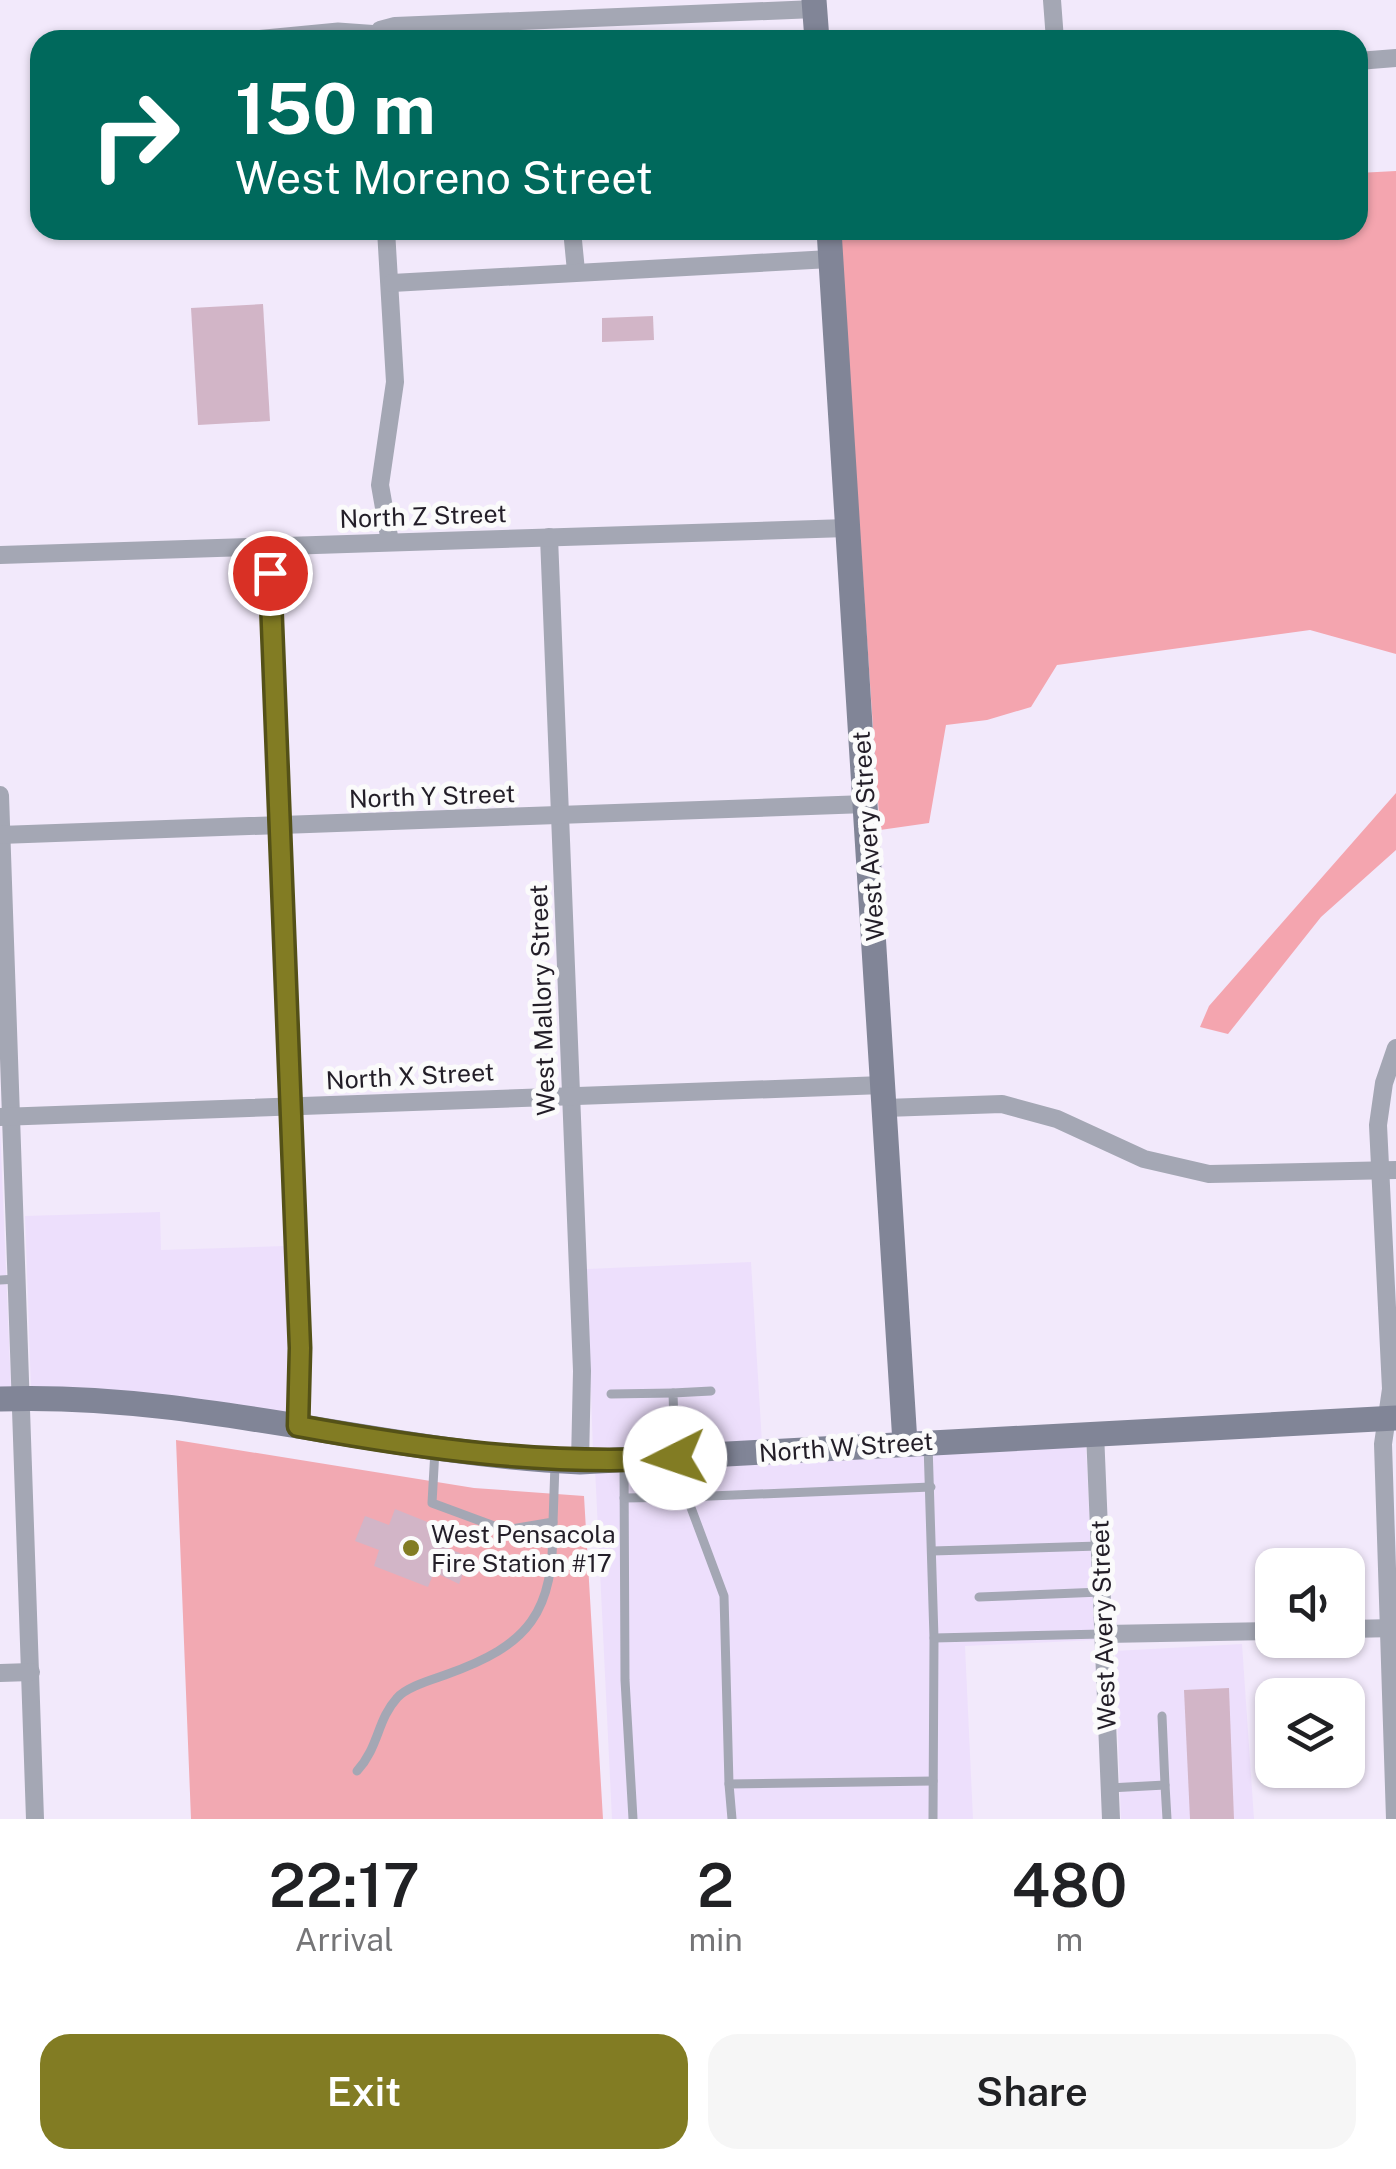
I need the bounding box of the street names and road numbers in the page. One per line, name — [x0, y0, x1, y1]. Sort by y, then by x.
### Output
street label: North Z Street — [339, 498, 507, 534]
street label: West Avery Street — [846, 730, 890, 942]
street label: North Y Street — [348, 778, 516, 814]
street label: West Mallory Street — [523, 884, 561, 1116]
street label: North X Street — [325, 1057, 495, 1095]
street label: North W Street — [758, 1426, 934, 1468]
street label: West Avery Street — [1084, 1519, 1122, 1731]

